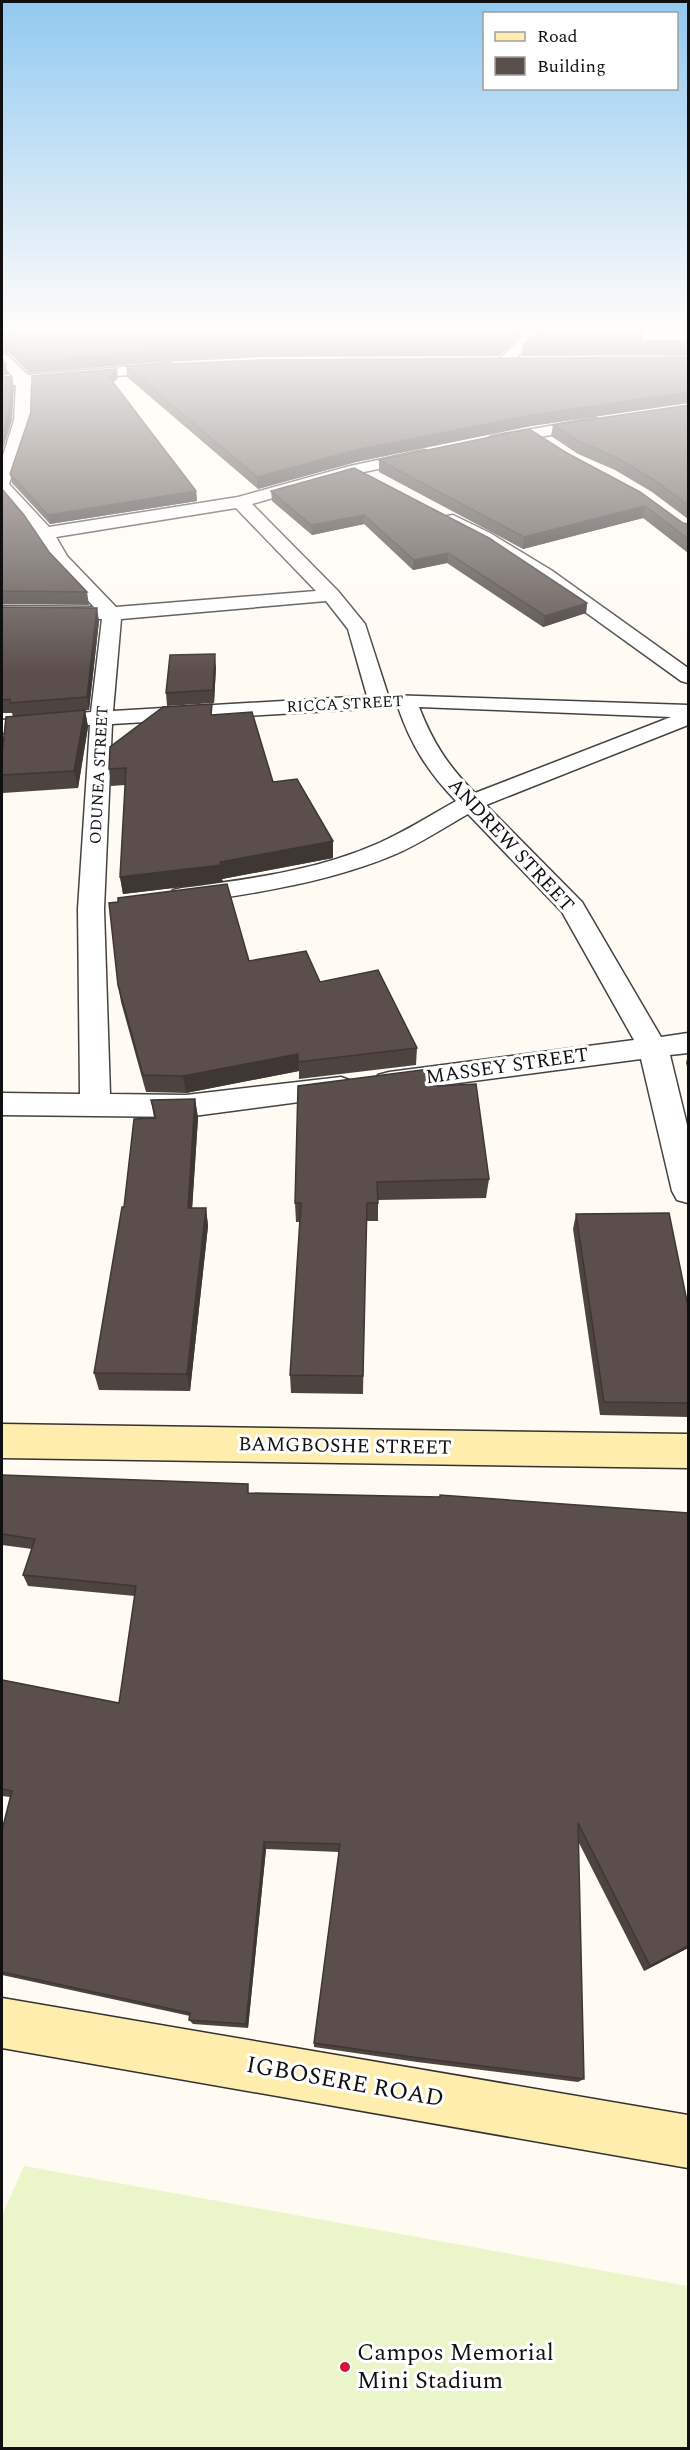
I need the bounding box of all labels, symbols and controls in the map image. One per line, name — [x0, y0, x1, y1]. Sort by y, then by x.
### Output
legend — [483, 12, 678, 90]
text: Road — [537, 23, 578, 50]
text: Building — [537, 53, 606, 80]
street label: RICCA STREET — [286, 689, 404, 719]
street label: ODUNEA STREET — [83, 705, 115, 845]
street label: ANDREW STREET — [441, 771, 581, 919]
street label: MASSEY STREET — [423, 1040, 591, 1092]
street label: BAMGBOSHE STREET — [238, 1429, 452, 1463]
street label: IGBOSERE ROAD — [243, 2047, 447, 2117]
place label: Campos Memorial Mini Stadium — [357, 2335, 554, 2399]
marker: Campos Memorial Mini Stadium — [338, 2360, 352, 2374]

